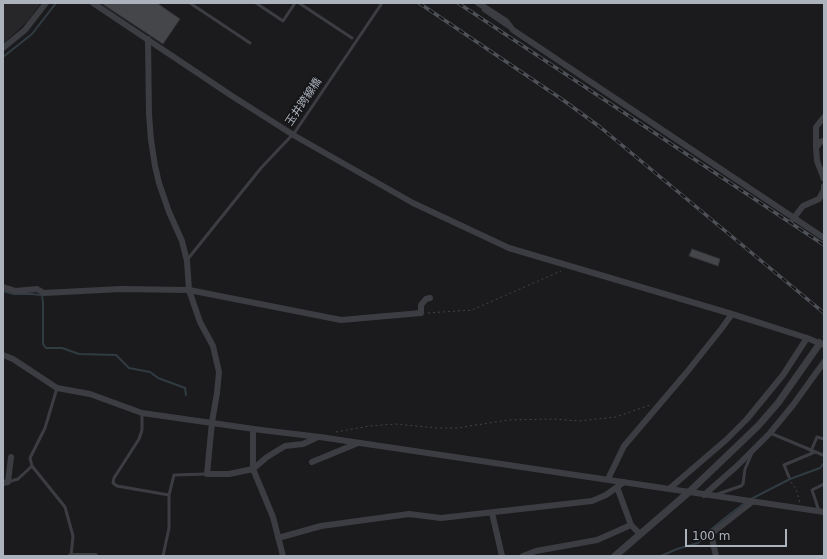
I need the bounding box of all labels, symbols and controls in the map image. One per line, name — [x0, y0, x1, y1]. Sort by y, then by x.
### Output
street label: 玉井跨線橋 — [283, 76, 325, 128]
scale bar — [687, 521, 789, 547]
text: 100 m — [692, 529, 730, 543]

